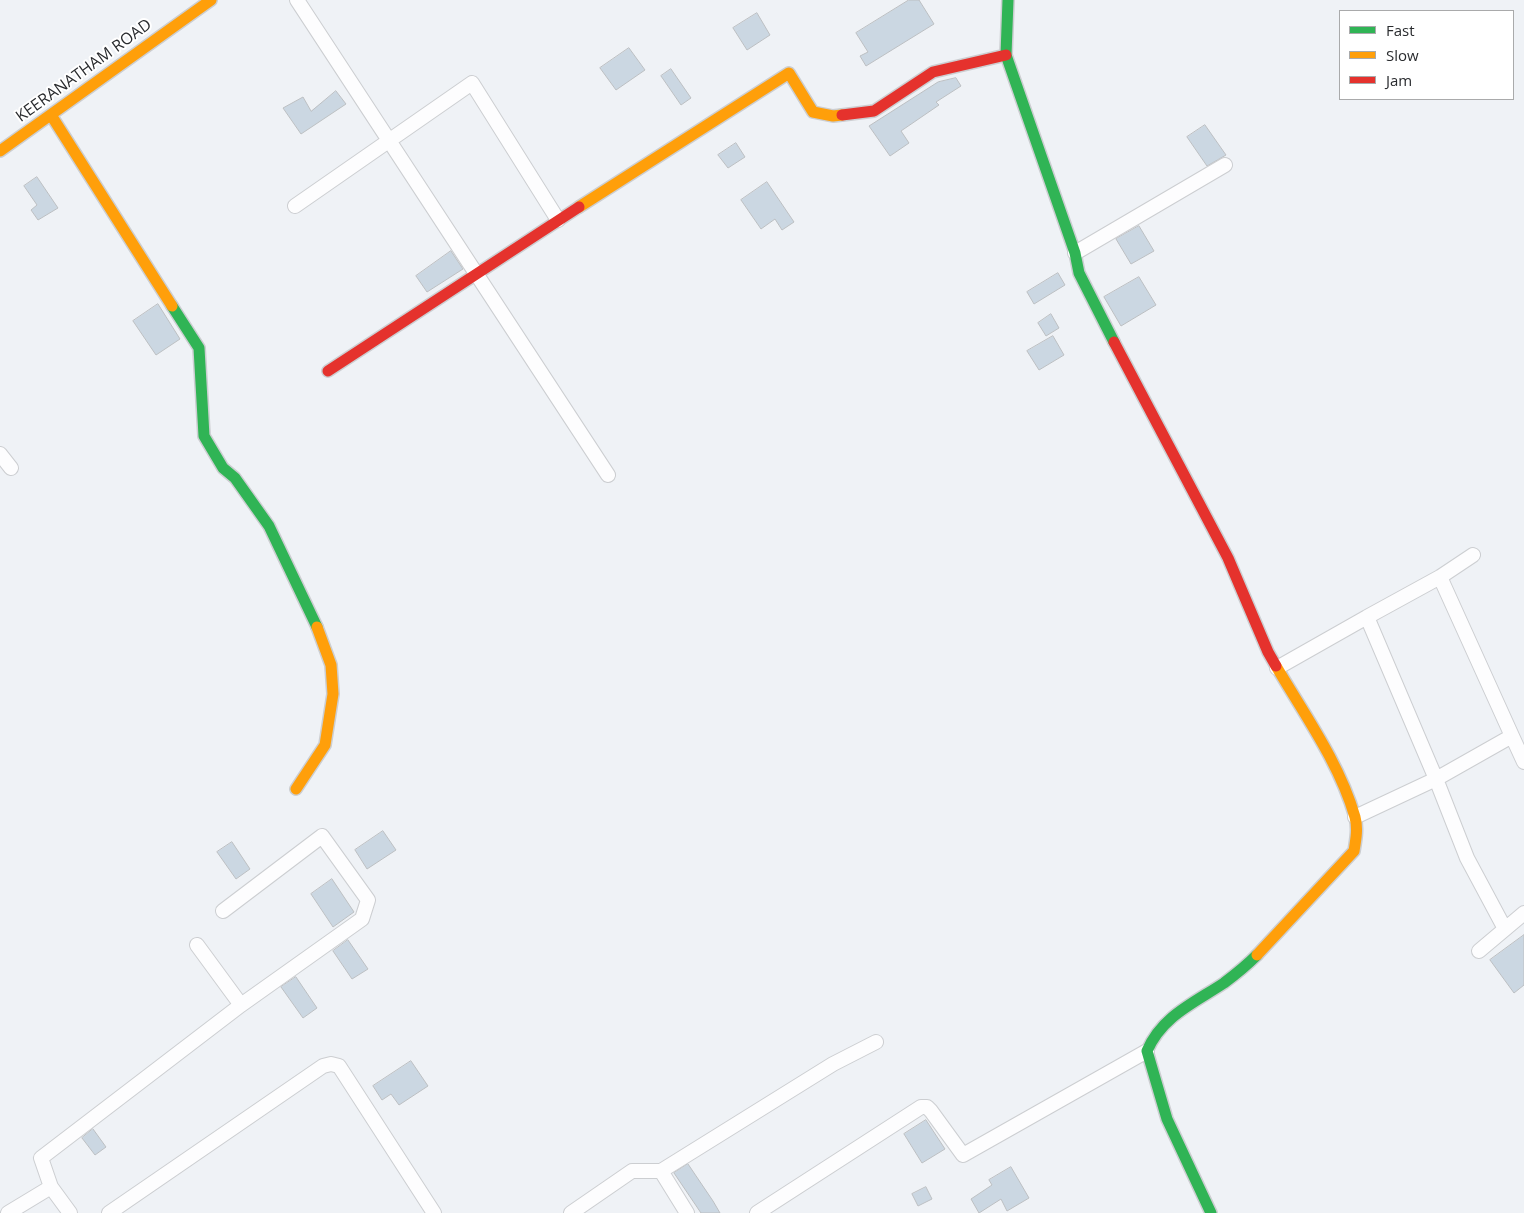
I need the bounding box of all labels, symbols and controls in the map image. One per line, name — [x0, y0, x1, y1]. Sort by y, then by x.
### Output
legend — [1339, 10, 1514, 100]
street label: KEERANATHAM ROAD — [12, 15, 156, 127]
text: Fast — [1386, 20, 1415, 40]
text: Slow — [1386, 45, 1419, 65]
text: Jam — [1386, 70, 1412, 90]

